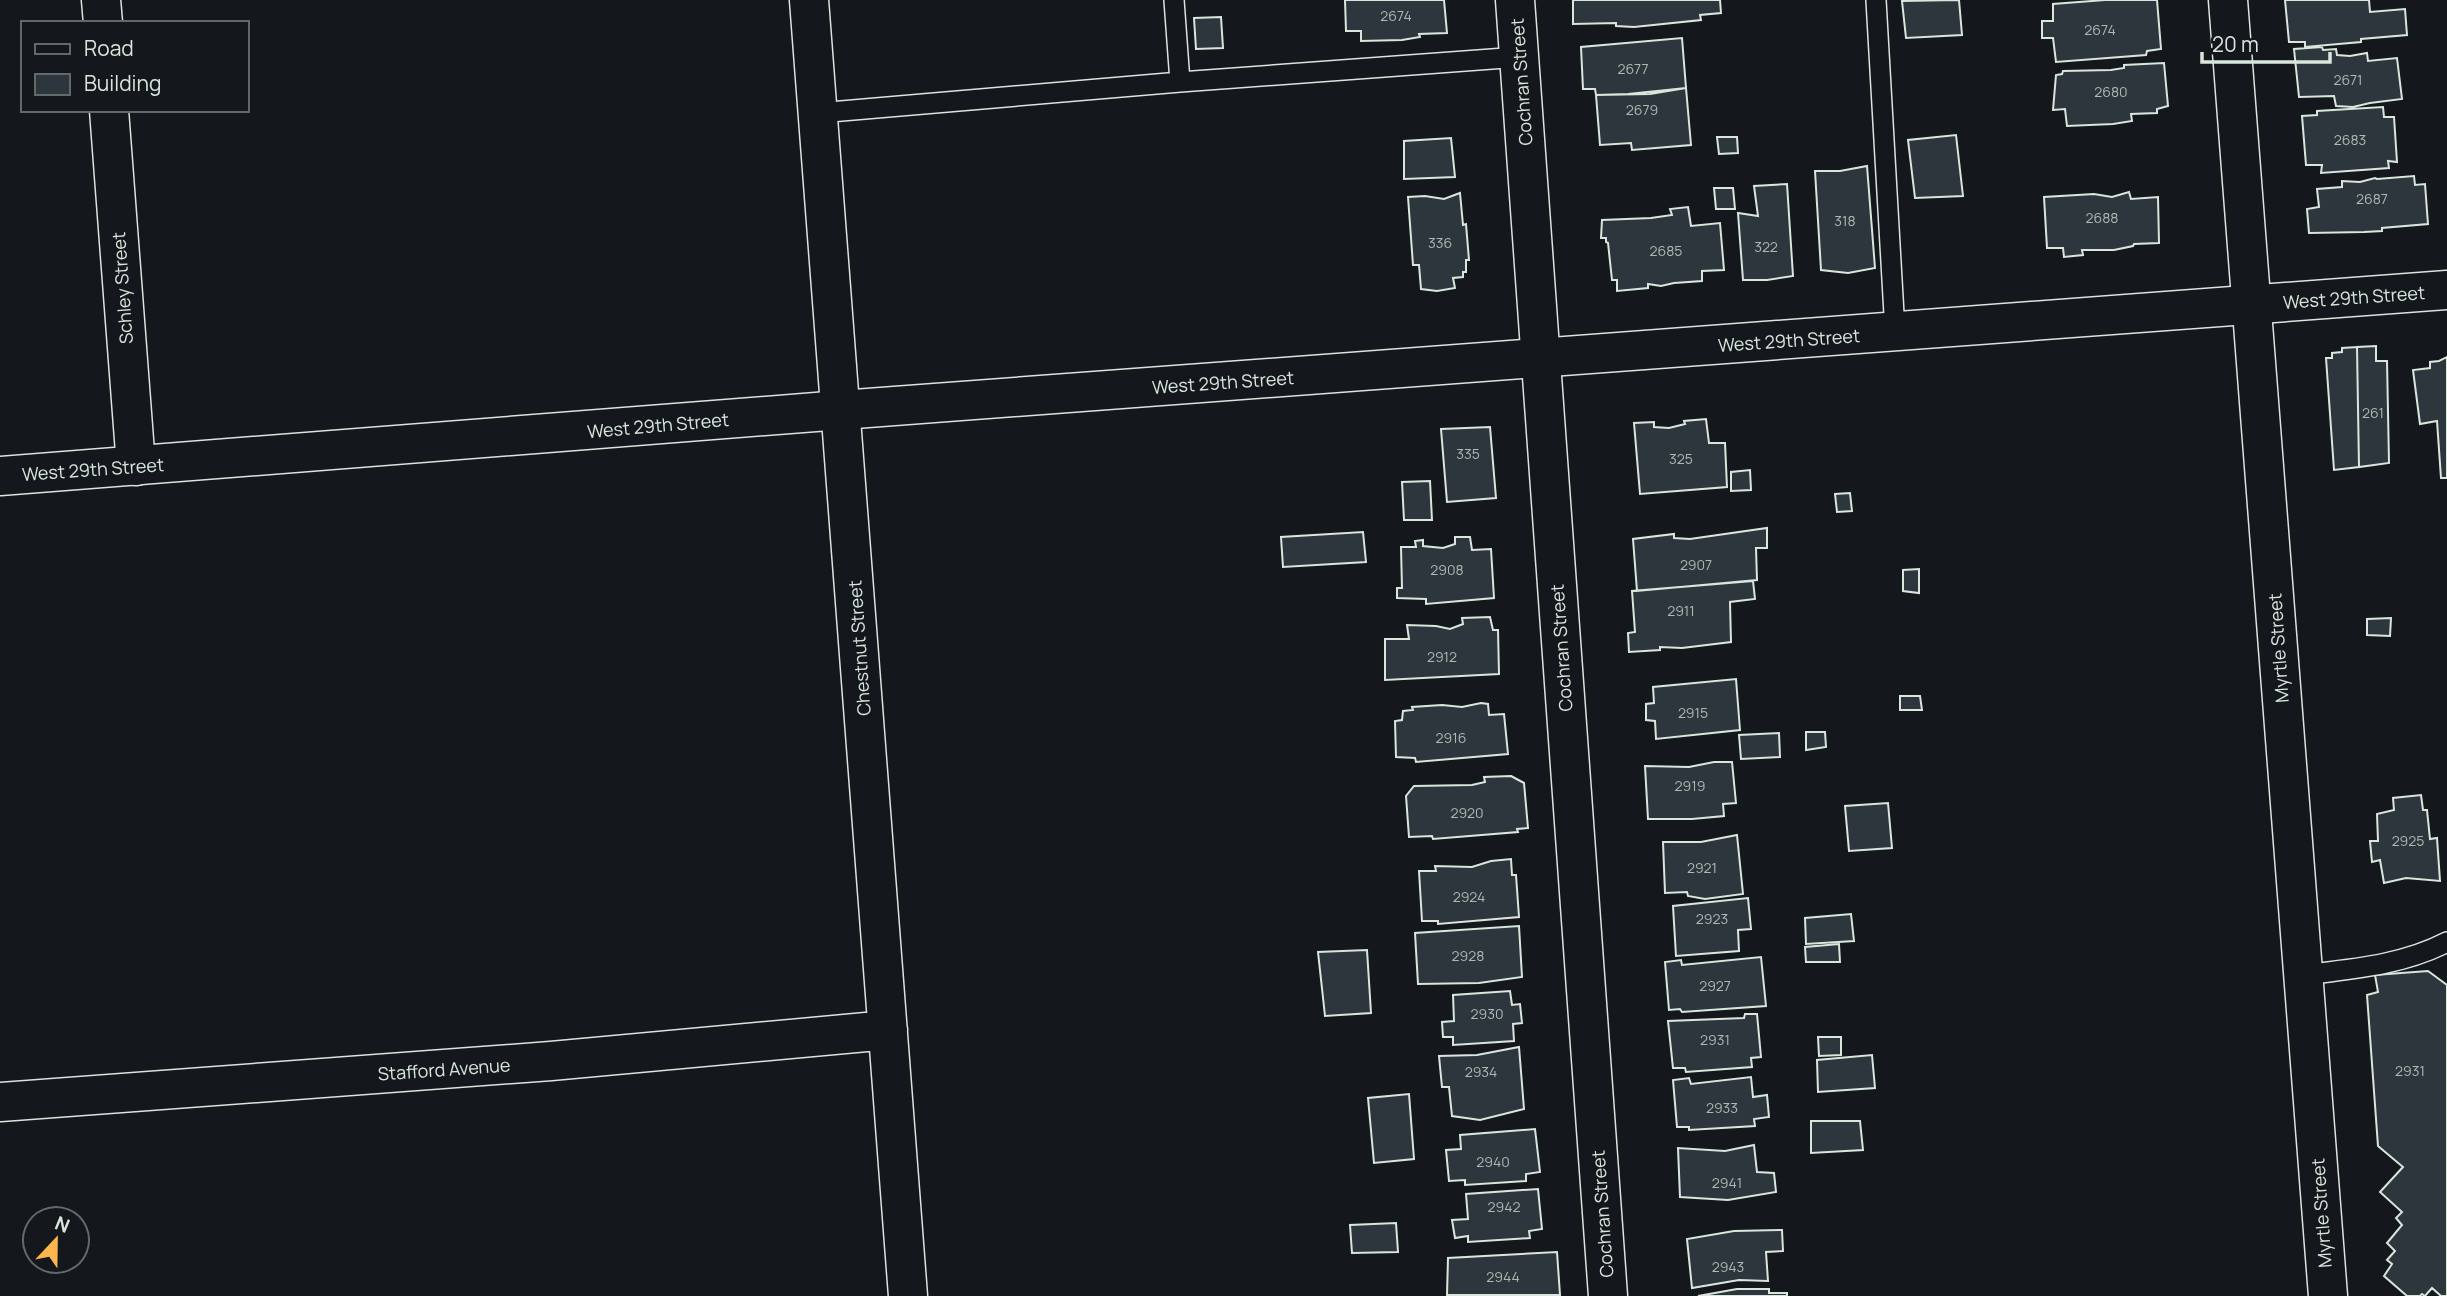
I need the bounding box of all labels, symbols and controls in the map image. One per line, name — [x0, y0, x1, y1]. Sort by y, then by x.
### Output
house number: 2674 — [1380, 6, 1412, 25]
street label: Cochran Street — [1505, 18, 1537, 146]
house number: 2674 — [2084, 20, 2116, 39]
legend — [21, 21, 248, 112]
scale bar — [2202, 21, 2330, 65]
text: 20 m — [2212, 30, 2259, 58]
text: Road — [84, 34, 134, 62]
house number: 2677 — [1617, 59, 1649, 78]
text: Building — [84, 69, 161, 97]
house number: 2671 — [2333, 70, 2363, 89]
house number: 2680 — [2094, 82, 2128, 101]
house number: 2679 — [1626, 100, 1658, 119]
house number: 2683 — [2334, 130, 2366, 149]
house number: 2687 — [2356, 189, 2388, 208]
house number: 2688 — [2086, 208, 2118, 227]
house number: 318 — [1834, 211, 1856, 230]
street label: Schley Street — [106, 231, 138, 345]
house number: 336 — [1428, 233, 1452, 252]
house number: 322 — [1754, 237, 1778, 256]
house number: 2685 — [1650, 241, 1682, 260]
street label: West 29th Street — [2282, 280, 2426, 314]
street label: West 29th Street — [1717, 323, 1861, 357]
street label: West 29th Street — [1151, 365, 1295, 399]
house number: 261 — [2362, 403, 2384, 422]
street label: West 29th Street — [586, 407, 730, 443]
house number: 335 — [1456, 444, 1480, 463]
house number: 325 — [1669, 449, 1693, 468]
street label: West 29th Street — [21, 452, 165, 486]
house number: 2907 — [1680, 555, 1712, 574]
house number: 2908 — [1430, 560, 1464, 579]
street label: Chestnut Street — [842, 579, 876, 717]
street label: Cochran Street — [1545, 584, 1577, 712]
street label: Myrtle Street — [2262, 593, 2294, 703]
house number: 2911 — [1667, 601, 1695, 620]
house number: 2912 — [1427, 647, 1457, 666]
house number: 2915 — [1678, 703, 1708, 722]
house number: 2916 — [1436, 728, 1466, 747]
house number: 2919 — [1675, 776, 1705, 795]
house number: 2920 — [1450, 803, 1484, 822]
house number: 2925 — [2392, 831, 2424, 850]
house number: 2921 — [1687, 858, 1717, 877]
house number: 2924 — [1453, 887, 1485, 906]
house number: 2923 — [1696, 909, 1728, 928]
house number: 2928 — [1452, 946, 1484, 965]
house number: 2927 — [1699, 976, 1731, 995]
house number: 2930 — [1471, 1004, 1503, 1023]
house number: 2931 — [1700, 1030, 1730, 1049]
street label: Stafford Avenue — [377, 1052, 511, 1086]
house number: 2931 — [2395, 1061, 2425, 1080]
house number: 2934 — [1465, 1062, 1497, 1081]
house number: 2933 — [1706, 1098, 1738, 1117]
street label: Cochran Street — [1586, 1150, 1618, 1278]
house number: 2940 — [1476, 1152, 1510, 1171]
street label: Myrtle Street — [2305, 1158, 2337, 1268]
house number: 2941 — [1712, 1173, 1742, 1192]
house number: 2942 — [1488, 1197, 1520, 1216]
north arrow — [21, 1205, 91, 1275]
text: N — [51, 1210, 74, 1239]
house number: 2943 — [1712, 1257, 1744, 1276]
house number: 2944 — [1486, 1267, 1520, 1286]

